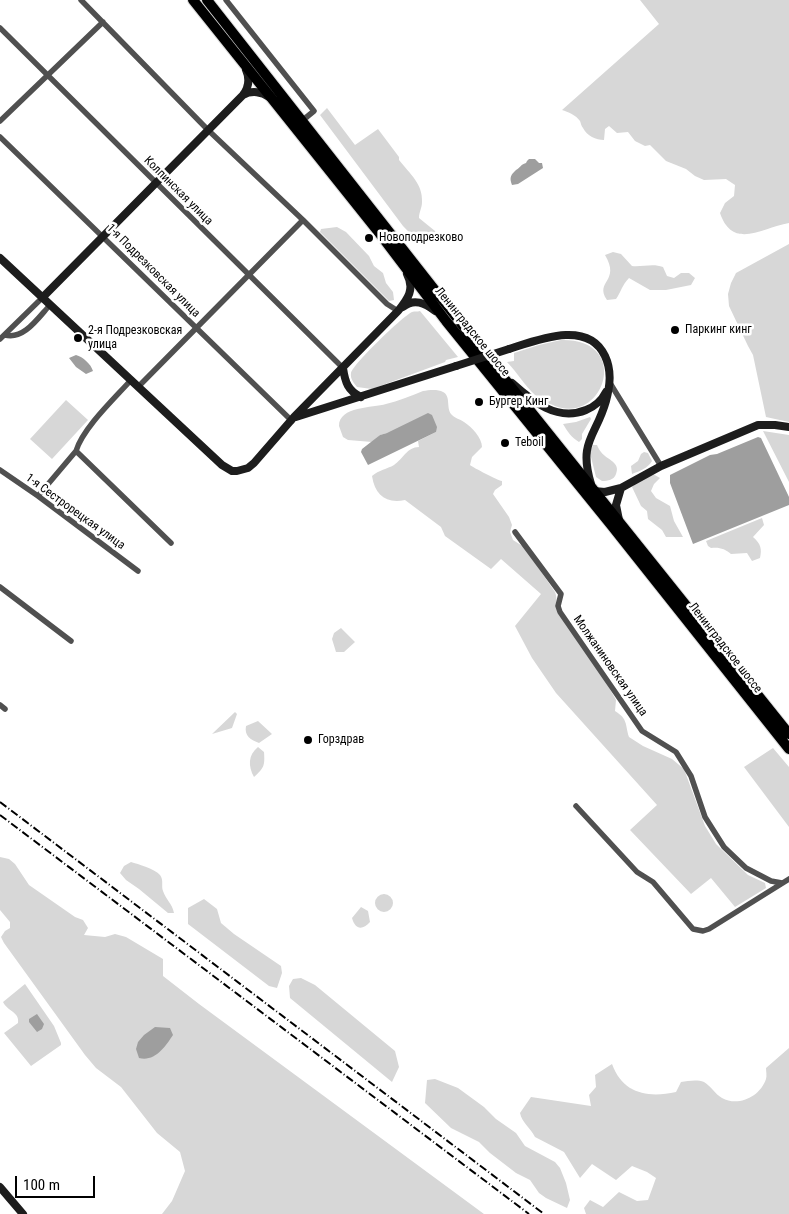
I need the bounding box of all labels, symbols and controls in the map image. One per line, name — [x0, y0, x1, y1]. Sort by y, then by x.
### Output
street label: Колпинская улица — [141, 154, 215, 228]
street label: 1-я Подрезковская улица — [103, 221, 203, 321]
place label: Новоподрезково — [379, 231, 463, 245]
marker: Новоподрезково — [363, 232, 375, 244]
street label: Ленинградское шоссе — [432, 284, 512, 380]
place label: Паркинг кинг — [685, 323, 752, 337]
place label: 2-я Подрезковская улица — [88, 324, 182, 352]
marker: Паркинг кинг — [669, 324, 681, 336]
marker: 2-я Подрезковская улица — [72, 332, 84, 344]
place label: Бургер Кинг — [489, 395, 548, 409]
marker: Бургер Кинг — [473, 396, 485, 408]
place label: Teboil — [515, 436, 544, 450]
marker: Teboil — [499, 437, 511, 449]
street label: 1-я Сестрорецкая улица — [22, 471, 128, 553]
street label: Ленинградское шоссе — [685, 600, 765, 696]
street label: Молжаниновская улица — [570, 613, 650, 719]
place label: Горздрав — [318, 733, 364, 747]
marker: Горздрав — [302, 734, 314, 746]
scale bar — [18, 1166, 98, 1198]
text: 100 m — [23, 1176, 60, 1194]

